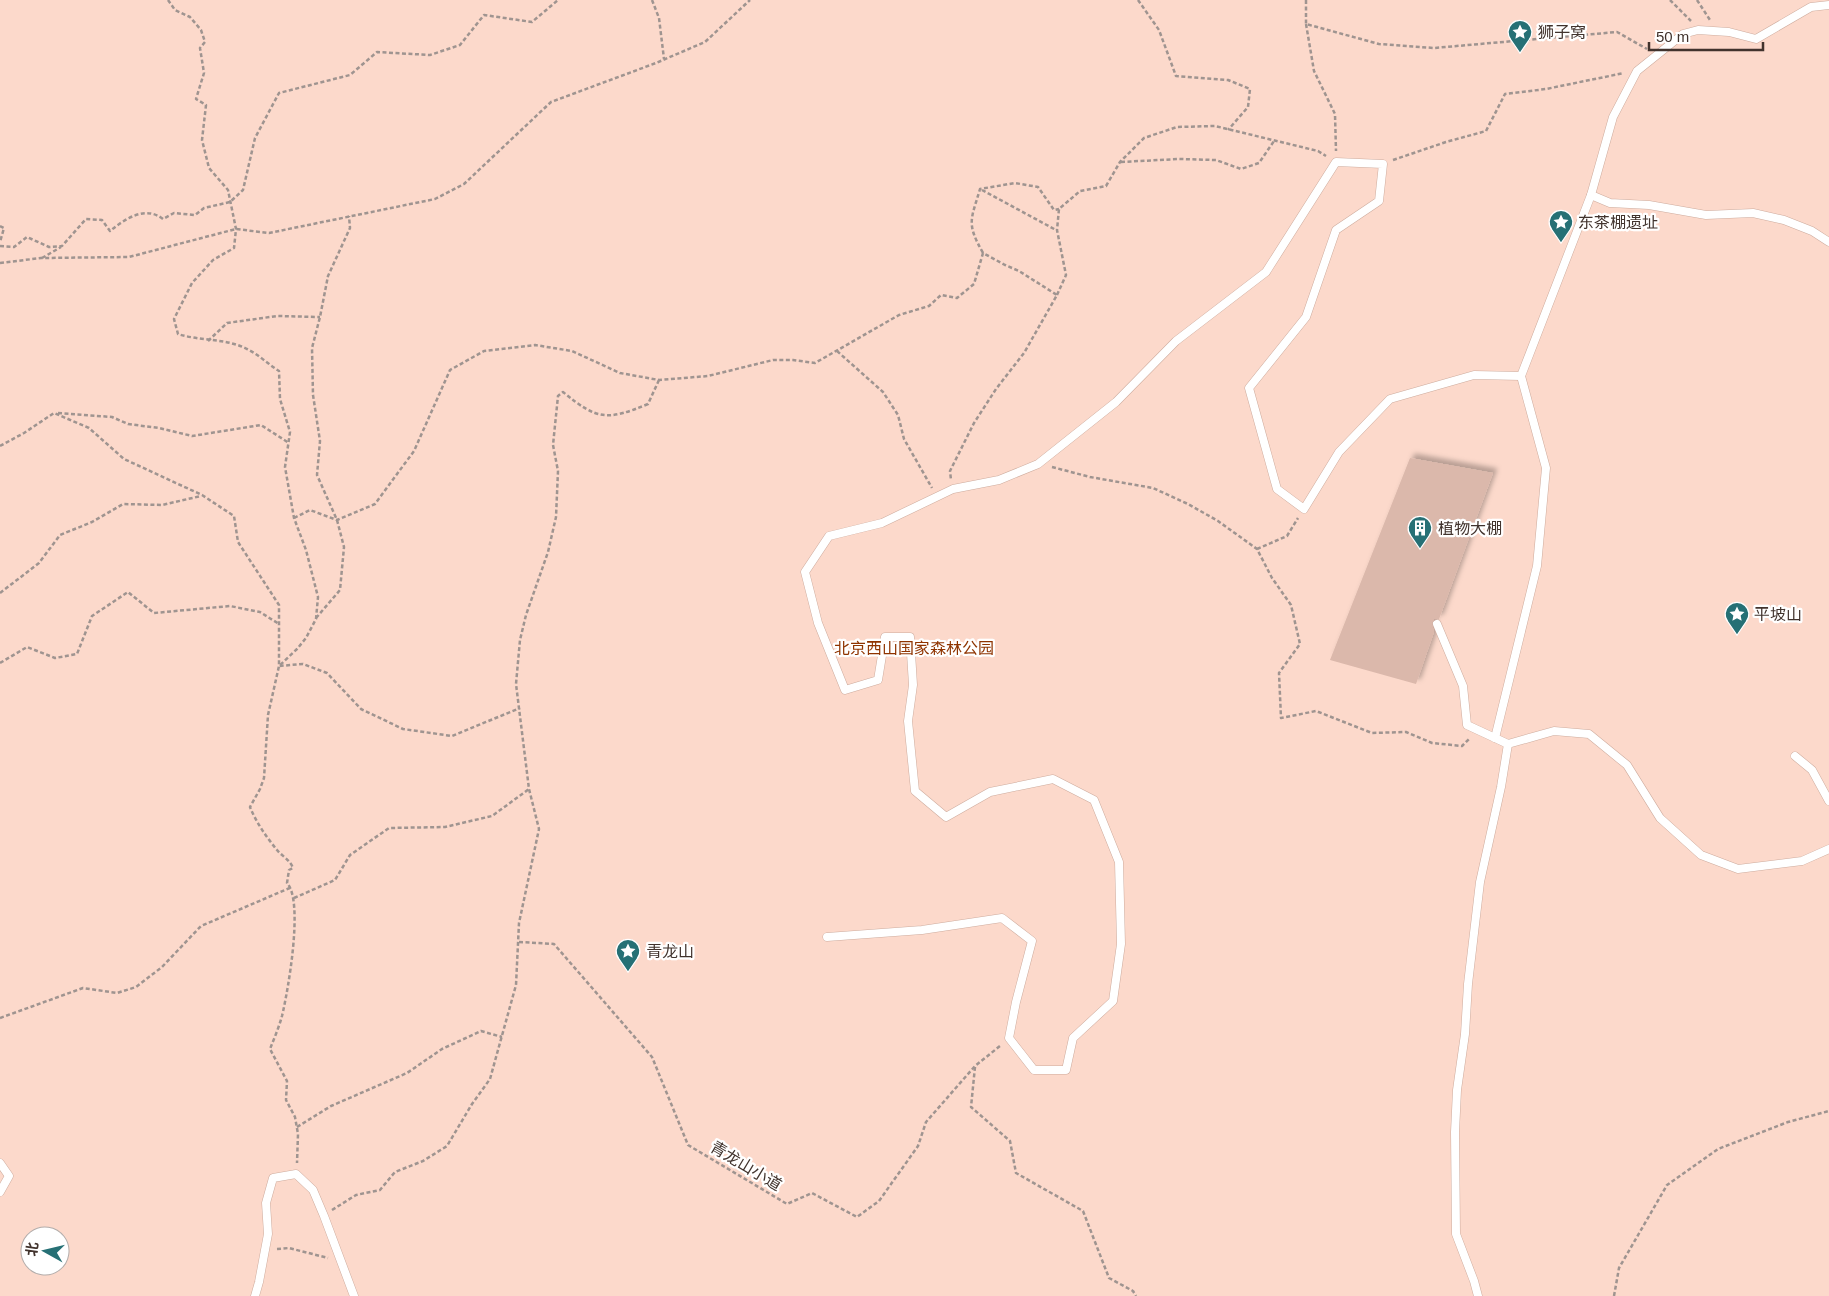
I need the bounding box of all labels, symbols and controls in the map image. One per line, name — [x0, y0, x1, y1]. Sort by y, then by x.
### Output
place icon: 狮子窝 — [1507, 19, 1533, 53]
scale bar — [1649, 20, 1763, 52]
place label: 狮子窝 — [1538, 24, 1586, 41]
text: 50 m — [1656, 28, 1689, 45]
place icon: 东茶棚遗址 — [1548, 209, 1574, 243]
place label: 东茶棚遗址 — [1578, 214, 1658, 231]
building icon: 植物大棚 — [1407, 515, 1433, 549]
place label: 植物大棚 — [1438, 520, 1502, 537]
place icon: 平坡山 — [1724, 601, 1750, 635]
place label: 平坡山 — [1754, 606, 1802, 623]
park label: 北京西山国家森林公园 — [834, 640, 994, 657]
place icon: 青龙山 — [615, 938, 641, 972]
place label: 青龙山 — [646, 943, 694, 960]
street label: 青龙山小道 — [707, 1138, 785, 1194]
north arrow — [20, 1226, 70, 1276]
text: 北 — [23, 1241, 41, 1257]

